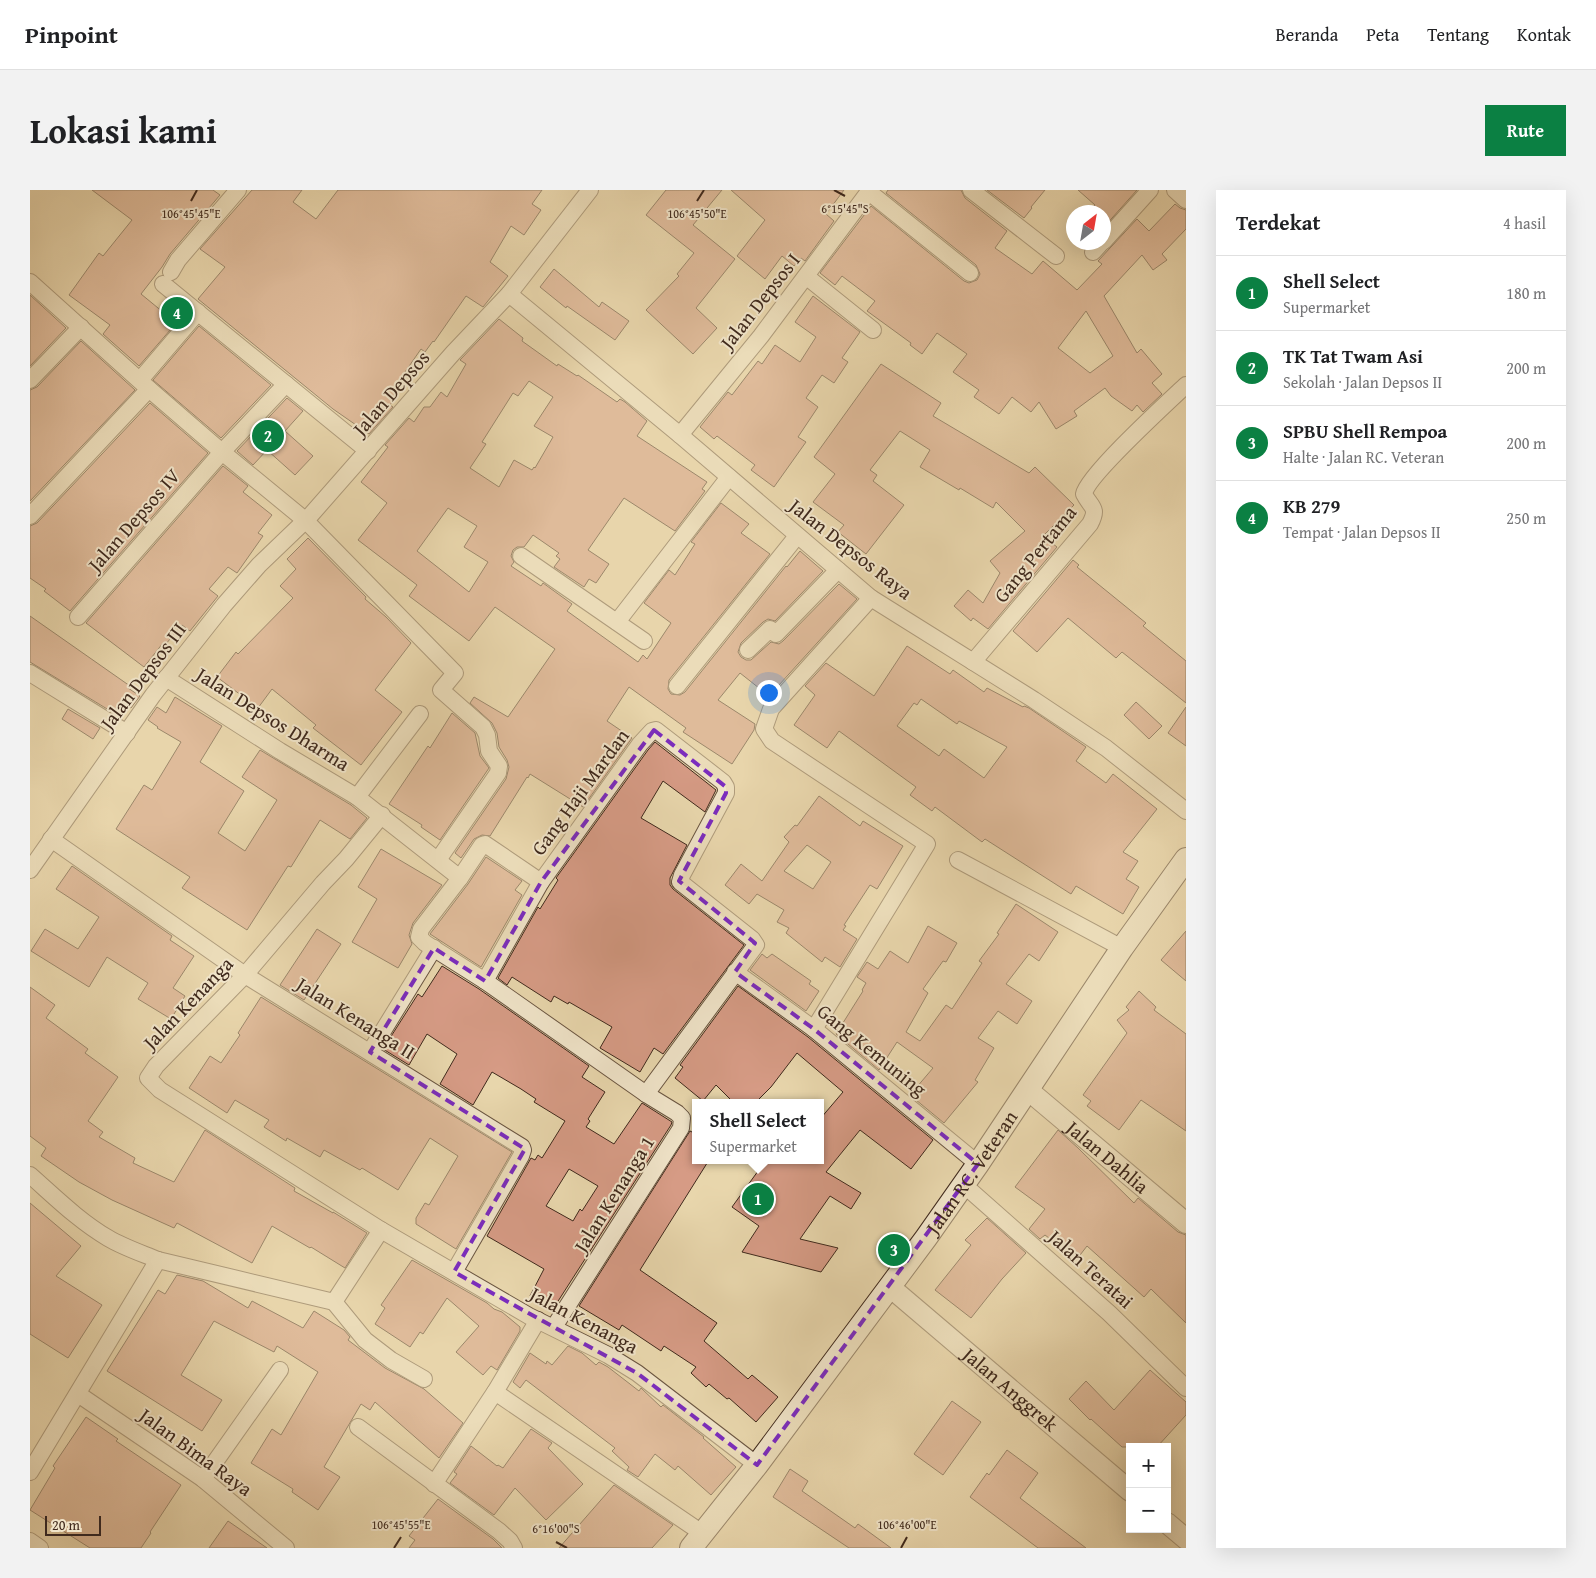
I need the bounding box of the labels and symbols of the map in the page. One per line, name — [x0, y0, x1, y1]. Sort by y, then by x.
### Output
text: 6°15'45"S — [821, 200, 869, 217]
text: 106°45'45"E — [161, 205, 221, 222]
text: 106°45'50"E — [667, 205, 727, 222]
north arrow — [1066, 205, 1111, 250]
street label: Jalan Depsos I — [711, 246, 807, 357]
pin: 4 — [161, 294, 193, 332]
street label: Jalan Depsos — [343, 344, 436, 444]
pin: 2 — [252, 417, 284, 455]
street label: Jalan Depsos IV — [79, 462, 187, 580]
street label: Jalan Depsos Raya — [781, 489, 920, 606]
street label: Gang Pertama — [986, 498, 1083, 608]
street label: Jalan Depsos III — [91, 616, 193, 738]
street label: Jalan Depsos Dharma — [188, 658, 356, 778]
your location — [756, 680, 782, 706]
street label: Gang Haji Mardan — [524, 722, 635, 861]
street label: Jalan Kenanga — [134, 949, 240, 1058]
street label: Jalan Kenanga II — [288, 968, 421, 1066]
street label: Gang Kemuning — [811, 996, 933, 1103]
street label: Jalan RC. Veteran — [916, 1104, 1024, 1242]
street label: Jalan Dahlia — [1058, 1111, 1156, 1200]
street label: Jalan Kenanga 1 — [564, 1130, 661, 1260]
pin: 1 — [742, 1180, 774, 1218]
street label: Jalan Teratai — [1040, 1220, 1141, 1315]
pin: 3 — [878, 1231, 910, 1269]
street label: Jalan Kenanga — [522, 1277, 644, 1361]
street label: Jalan Anggrek — [954, 1338, 1065, 1439]
street label: Jalan Bima Raya — [131, 1399, 259, 1503]
scale bar — [45, 1513, 101, 1536]
text: 106°45'55"E — [371, 1516, 431, 1533]
text: 106°46'00"E — [877, 1516, 937, 1533]
text: 6°16'00"S — [532, 1520, 580, 1537]

